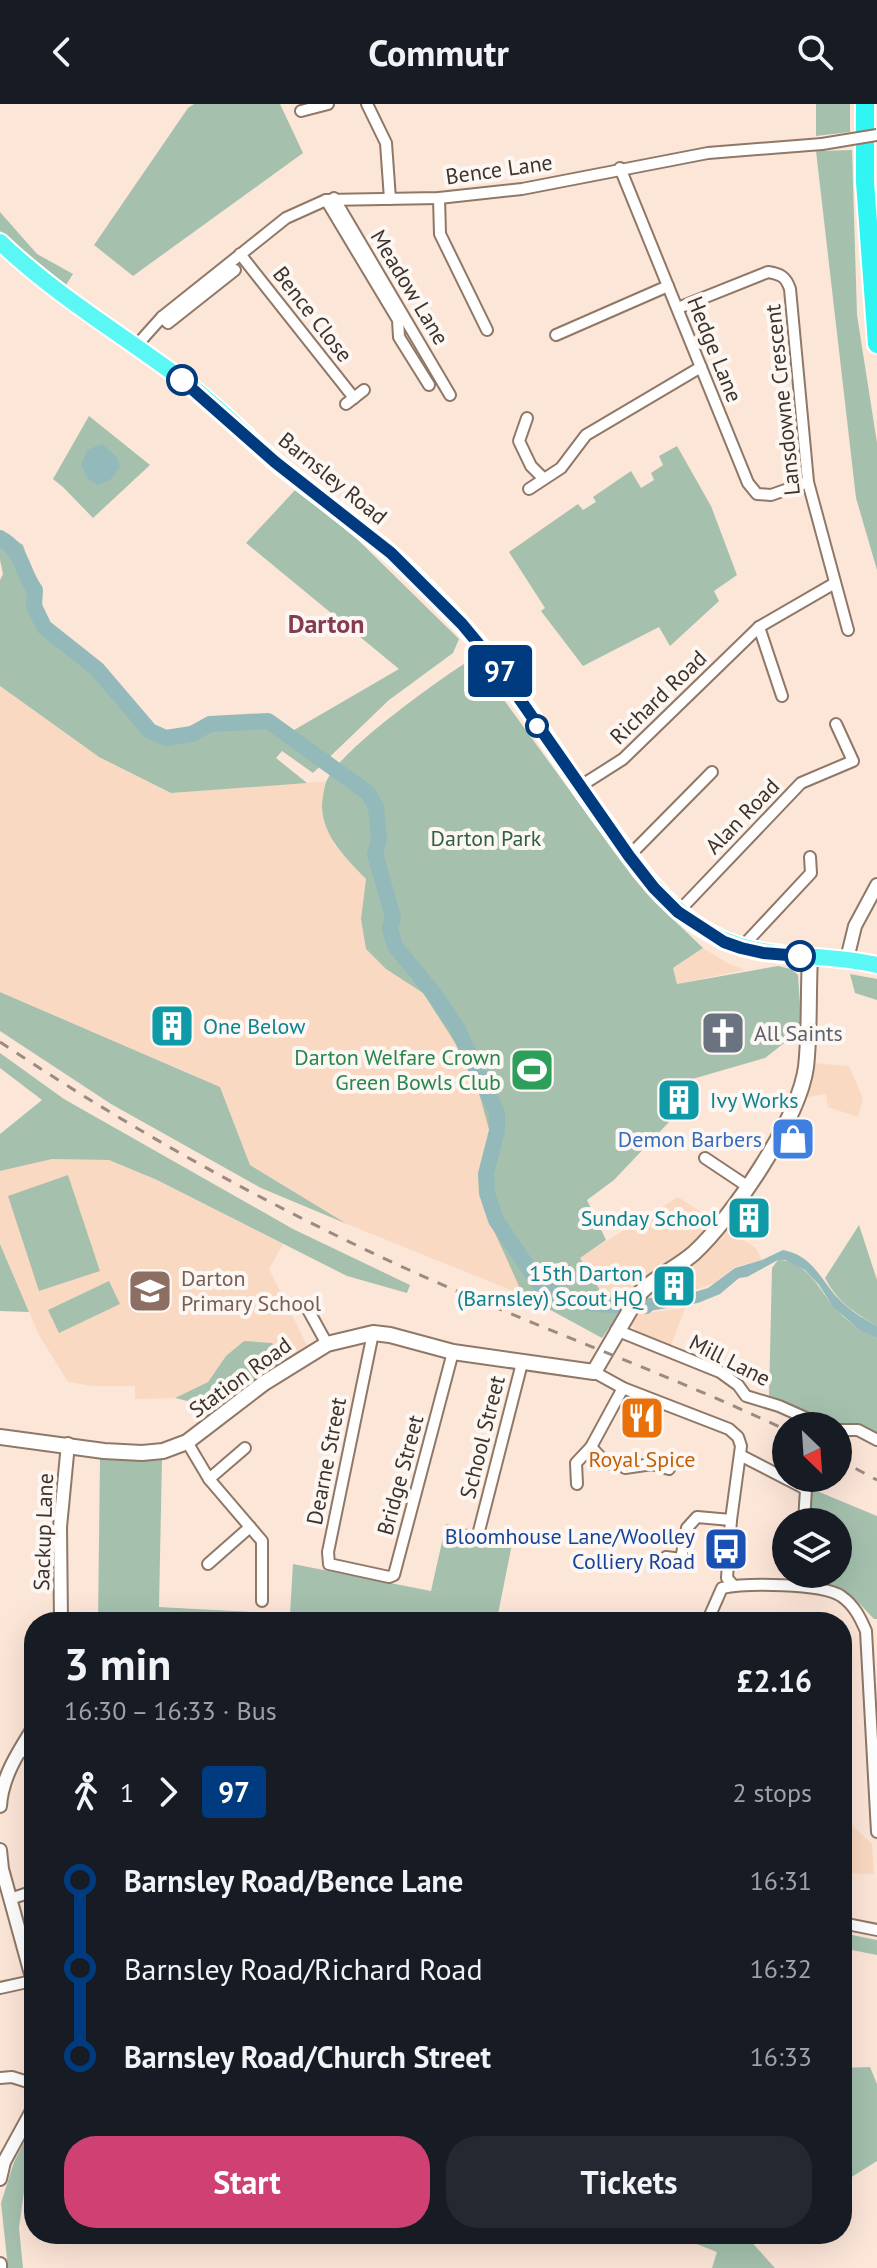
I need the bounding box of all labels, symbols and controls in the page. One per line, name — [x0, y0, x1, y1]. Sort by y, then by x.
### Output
text: Commutr — [368, 29, 509, 76]
icon: back — [40, 30, 84, 74]
icon: search — [793, 30, 837, 74]
street label: Bence Lane — [444, 148, 554, 190]
street label: Meadow Lane — [365, 224, 455, 350]
street label: Bence Close — [267, 261, 359, 367]
street label: Hedge Lane — [681, 292, 749, 406]
street label: Lansdowne Crescent — [758, 303, 806, 497]
unlabelled marker — [167, 365, 197, 395]
street label: Barnsley Road — [273, 426, 393, 530]
district label: Darton — [288, 607, 364, 640]
street label: Richard Road — [604, 644, 712, 750]
line badge: 97 — [464, 645, 536, 697]
text: 97 — [484, 652, 516, 689]
unlabelled marker — [526, 715, 548, 737]
street label: Alan Road — [699, 772, 785, 860]
park label: Darton Park — [431, 824, 542, 852]
unlabelled marker — [785, 941, 815, 971]
building icon: One Below — [148, 1002, 196, 1050]
church icon: All Saints — [699, 1009, 747, 1057]
place label: One Below — [203, 1012, 305, 1040]
place label: All Saints — [754, 1019, 843, 1047]
place label: Darton Welfare Crown Green Bowls Club — [294, 1043, 501, 1096]
sports icon: Darton Welfare Crown Green Bowls Club — [508, 1046, 556, 1094]
building icon: Ivy Works — [655, 1076, 703, 1124]
place label: Ivy Works — [710, 1086, 798, 1114]
shop icon: Demon Barbers — [769, 1115, 817, 1163]
place label: Demon Barbers — [618, 1125, 762, 1153]
building icon: Sunday School — [725, 1194, 773, 1242]
place label: Sunday School — [581, 1204, 719, 1232]
place label: 15th Darton (Barnsley) Scout HQ — [457, 1259, 644, 1312]
building icon: 15th Darton (Barnsley) Scout HQ — [650, 1262, 698, 1310]
place label: Darton Primary School — [181, 1264, 322, 1317]
school or university icon: Darton Primary School — [126, 1267, 174, 1315]
street label: Mill Lane — [685, 1328, 775, 1392]
street label: Station Road — [183, 1330, 297, 1424]
street label: School Street — [453, 1372, 511, 1501]
street label: Dearne Street — [300, 1394, 352, 1527]
restaurant icon: Royal Spice — [618, 1394, 666, 1442]
street label: Bridge Street — [371, 1411, 430, 1538]
north arrow — [772, 1412, 852, 1492]
map controls — [772, 1412, 852, 1588]
place label: Royal Spice — [588, 1445, 696, 1473]
street label: Sackup Lane — [27, 1473, 59, 1591]
button: layers — [772, 1508, 852, 1588]
place label: Bloomhouse Lane/Woolley Colliery Road — [445, 1522, 696, 1575]
bus stop icon: Bloomhouse Lane/Woolley Colliery Road — [702, 1525, 750, 1573]
text: 3 min — [64, 1635, 171, 1692]
text: £2.16 — [737, 1661, 812, 1700]
text: 16:30 – 16:33 · Bus — [64, 1694, 277, 1727]
icon: walk — [64, 1770, 108, 1814]
icon: forward — [146, 1770, 190, 1814]
text: 97 — [218, 1773, 250, 1810]
text: 1 — [120, 1776, 134, 1809]
text: 2 stops — [732, 1776, 812, 1809]
text: Barnsley Road/Bence Lane — [124, 1861, 463, 1900]
text: 16:31 — [750, 1864, 812, 1897]
text: Barnsley Road/Richard Road — [124, 1949, 483, 1988]
text: 16:32 — [750, 1952, 812, 1985]
text: Barnsley Road/Church Street — [124, 2037, 491, 2076]
text: 16:33 — [750, 2040, 812, 2073]
button: Start — [64, 2136, 430, 2228]
button: Tickets — [446, 2136, 812, 2228]

